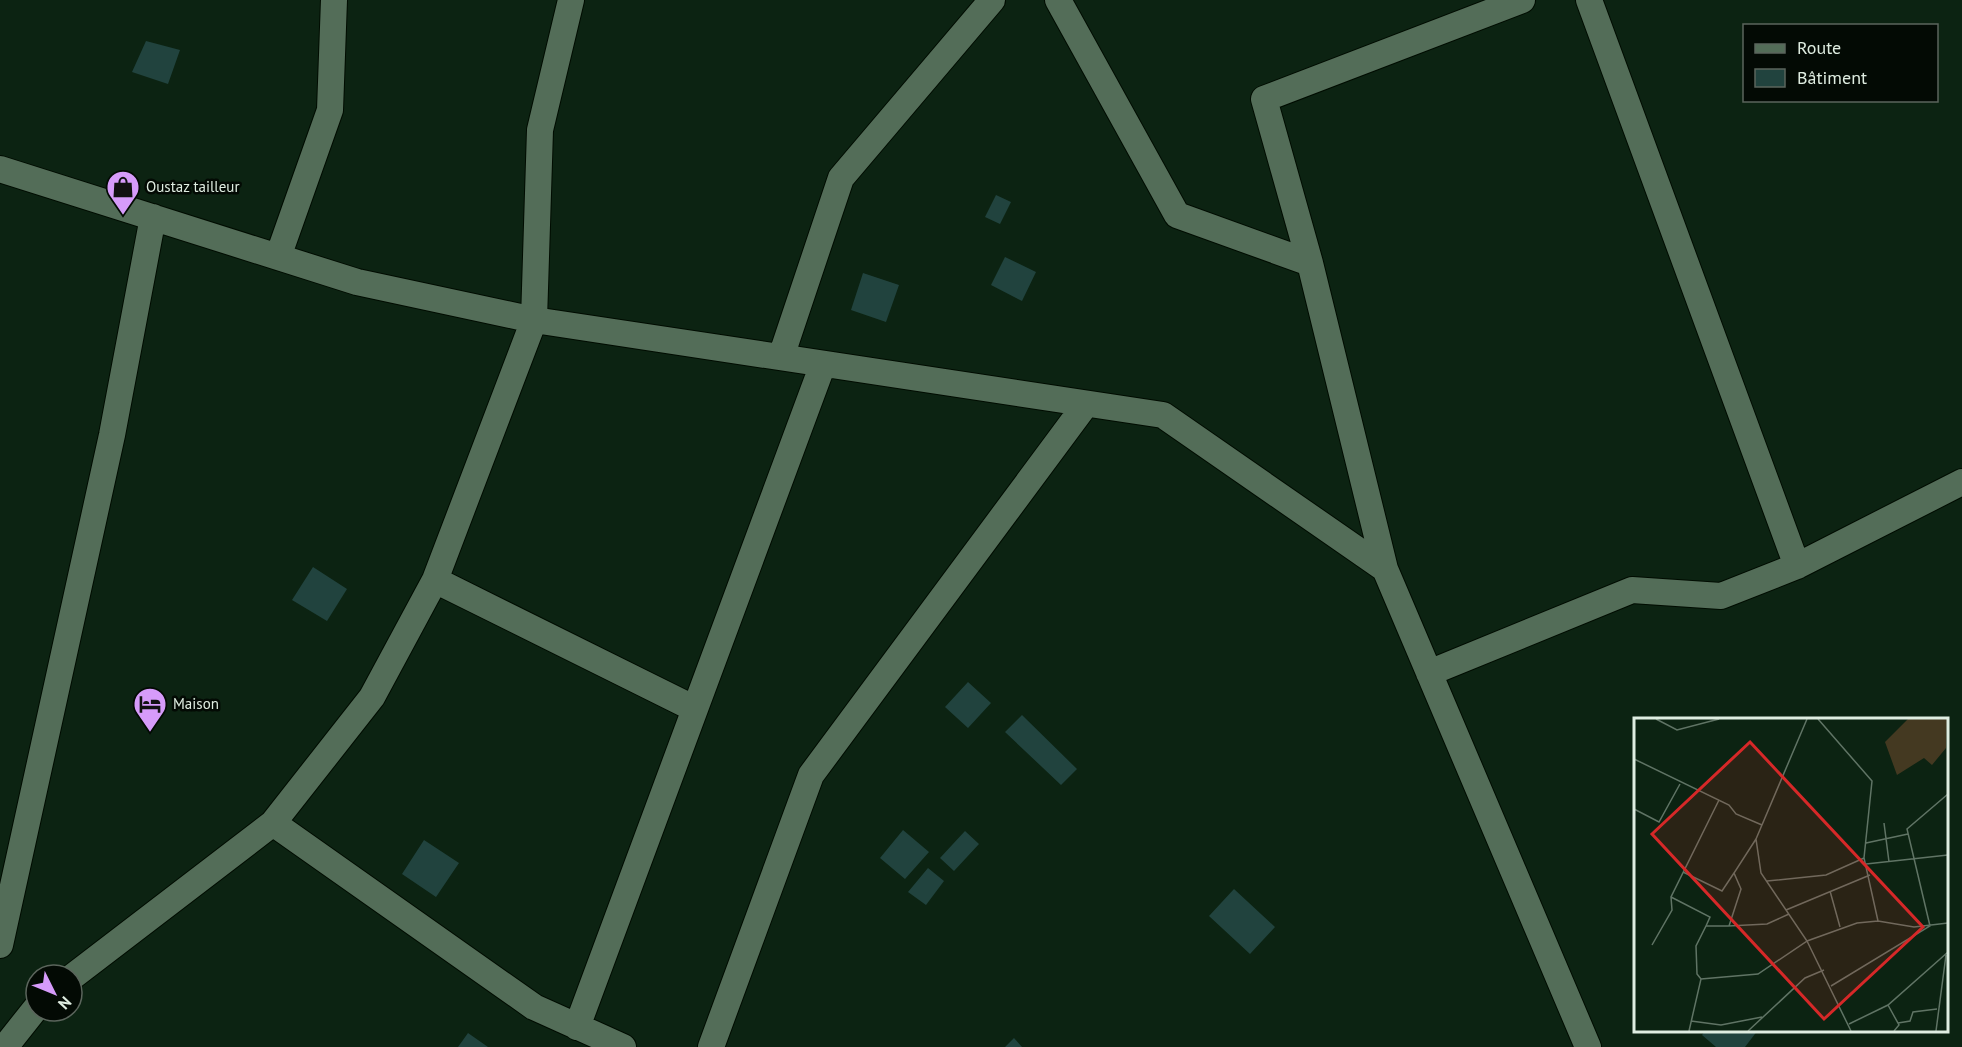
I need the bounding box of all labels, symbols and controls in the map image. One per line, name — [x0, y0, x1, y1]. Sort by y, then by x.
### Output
legend — [1743, 24, 1938, 102]
text: Route — [1797, 36, 1841, 59]
text: Bâtiment — [1797, 66, 1867, 89]
shop icon: Oustaz tailleur — [105, 169, 141, 216]
place label: Oustaz tailleur — [146, 177, 240, 196]
hotel icon: Maison — [132, 686, 168, 733]
place label: Maison — [173, 694, 219, 713]
inset map — [1634, 718, 1947, 1032]
north arrow — [24, 963, 84, 1023]
text: N — [54, 993, 76, 1014]

